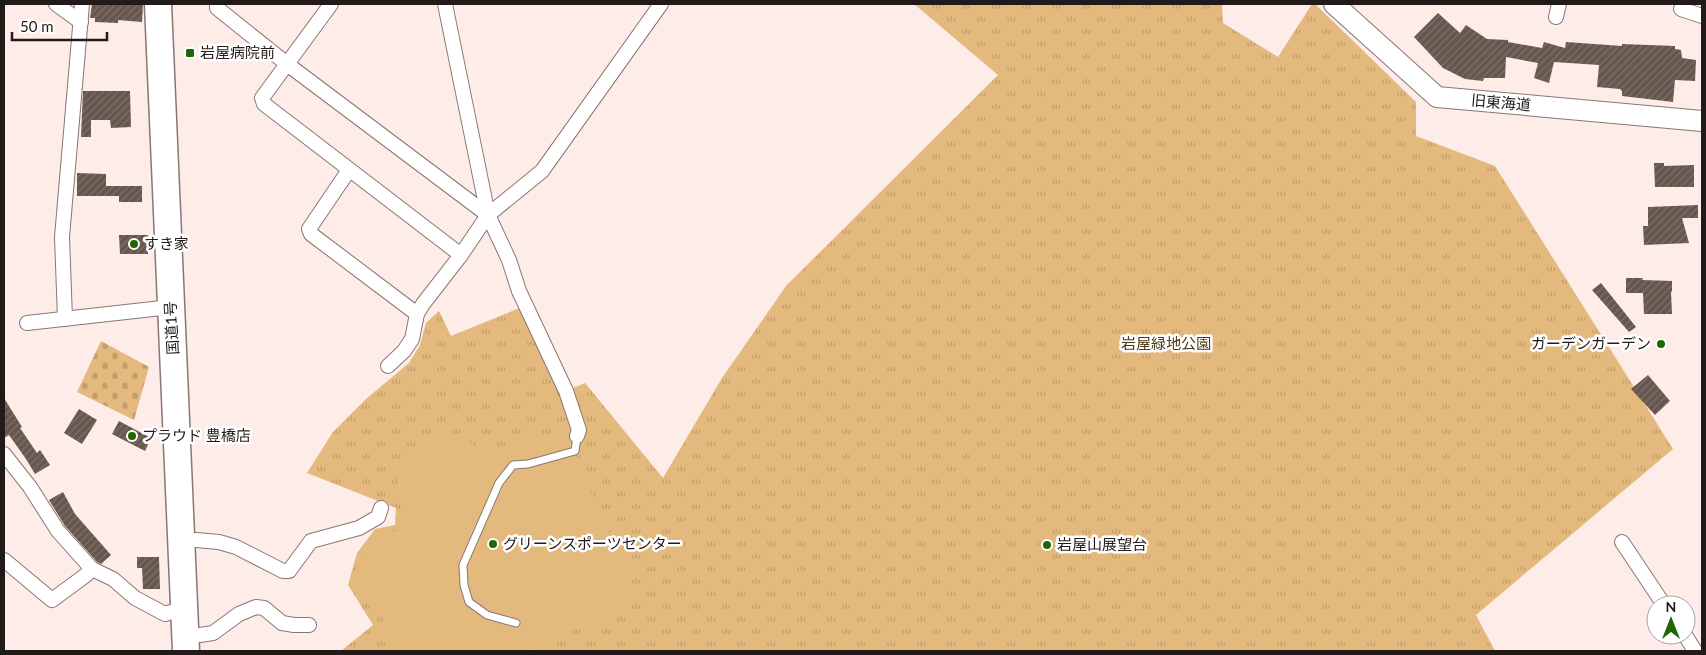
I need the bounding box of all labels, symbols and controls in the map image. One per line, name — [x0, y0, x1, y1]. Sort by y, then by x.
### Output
scale bar — [12, 10, 108, 42]
text: 50 m — [20, 17, 54, 35]
place label: 岩屋病院前 — [200, 43, 275, 61]
marker: 岩屋病院前 — [184, 47, 196, 59]
street label: 旧東海道 — [1470, 90, 1532, 114]
place label: すき家 — [144, 234, 189, 252]
marker: すき家 — [128, 238, 140, 250]
street label: 国道1号 — [161, 301, 181, 355]
park label: 岩屋緑地公園 — [1121, 334, 1211, 352]
place label: ガーデンガーデン — [1531, 334, 1651, 352]
marker: ガーデンガーデン — [1655, 338, 1667, 350]
place label: プラウド 豊橋店 — [142, 426, 251, 444]
marker: プラウド 豊橋店 — [126, 430, 138, 442]
place label: グリーンスポーツセンター — [503, 534, 682, 552]
place label: 岩屋山展望台 — [1057, 535, 1147, 553]
marker: グリーンスポーツセンター — [487, 538, 499, 550]
marker: 岩屋山展望台 — [1041, 539, 1053, 551]
north arrow — [1646, 595, 1696, 645]
text: N — [1666, 598, 1676, 615]

